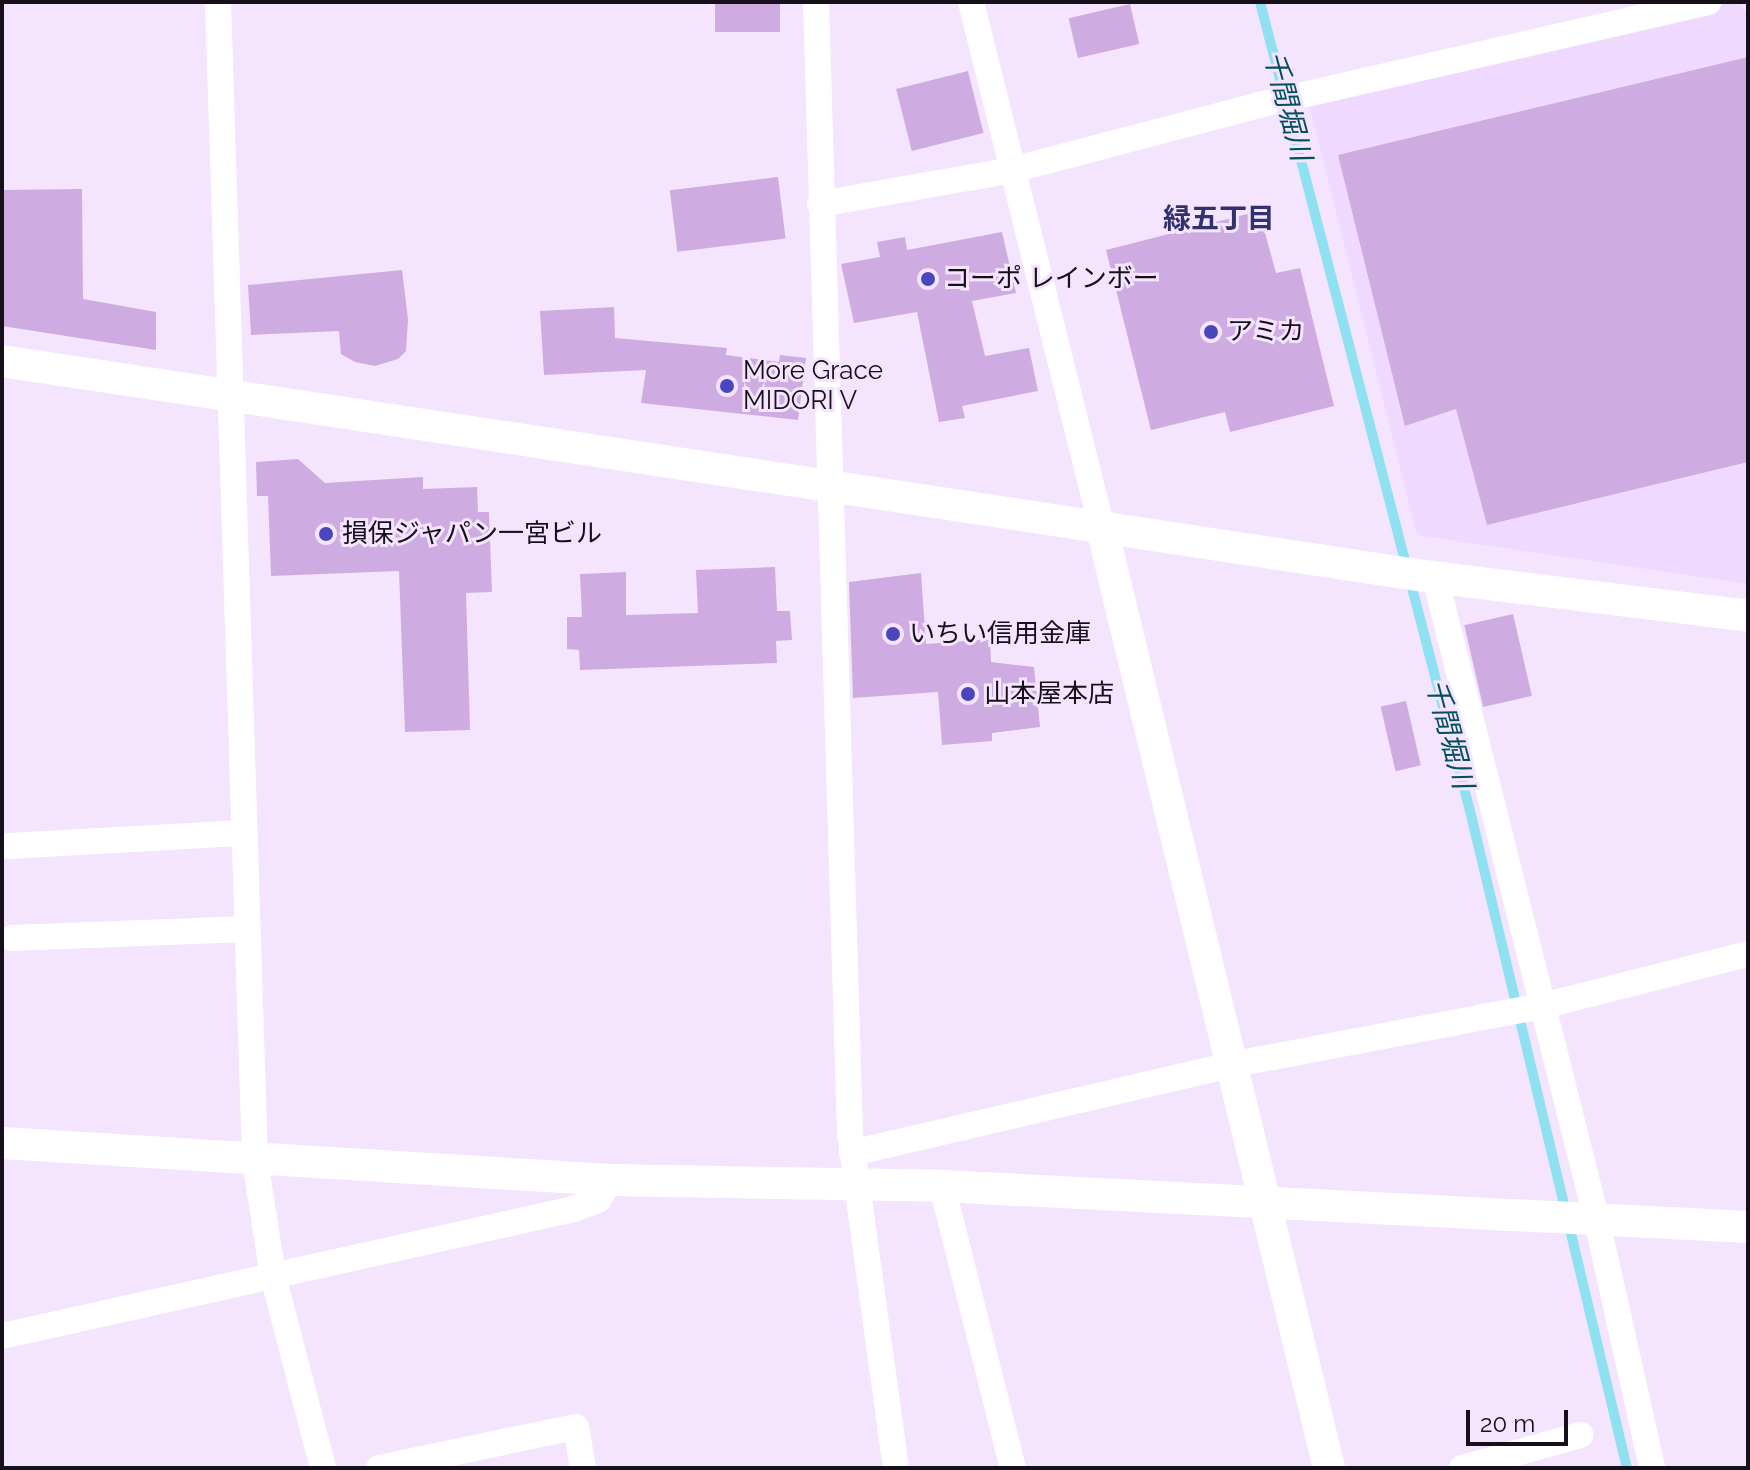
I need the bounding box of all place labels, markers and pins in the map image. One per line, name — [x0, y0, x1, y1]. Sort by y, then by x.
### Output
place label: コーポ レインボー — [944, 263, 1159, 295]
marker: コーポ レインボー — [919, 270, 937, 288]
place label: アミカ — [1227, 316, 1305, 348]
marker: アミカ — [1202, 323, 1220, 341]
place label: More Grace MIDORI V — [743, 355, 883, 416]
marker: More Grace MIDORI V — [718, 377, 736, 395]
place label: 損保ジャパン一宮ビル — [342, 518, 602, 550]
marker: 損保ジャパン一宮ビル — [317, 525, 335, 543]
place label: いちい信用金庫 — [909, 618, 1091, 650]
marker: いちい信用金庫 — [884, 625, 902, 643]
place label: 山本屋本店 — [984, 678, 1114, 710]
marker: 山本屋本店 — [959, 685, 977, 703]

